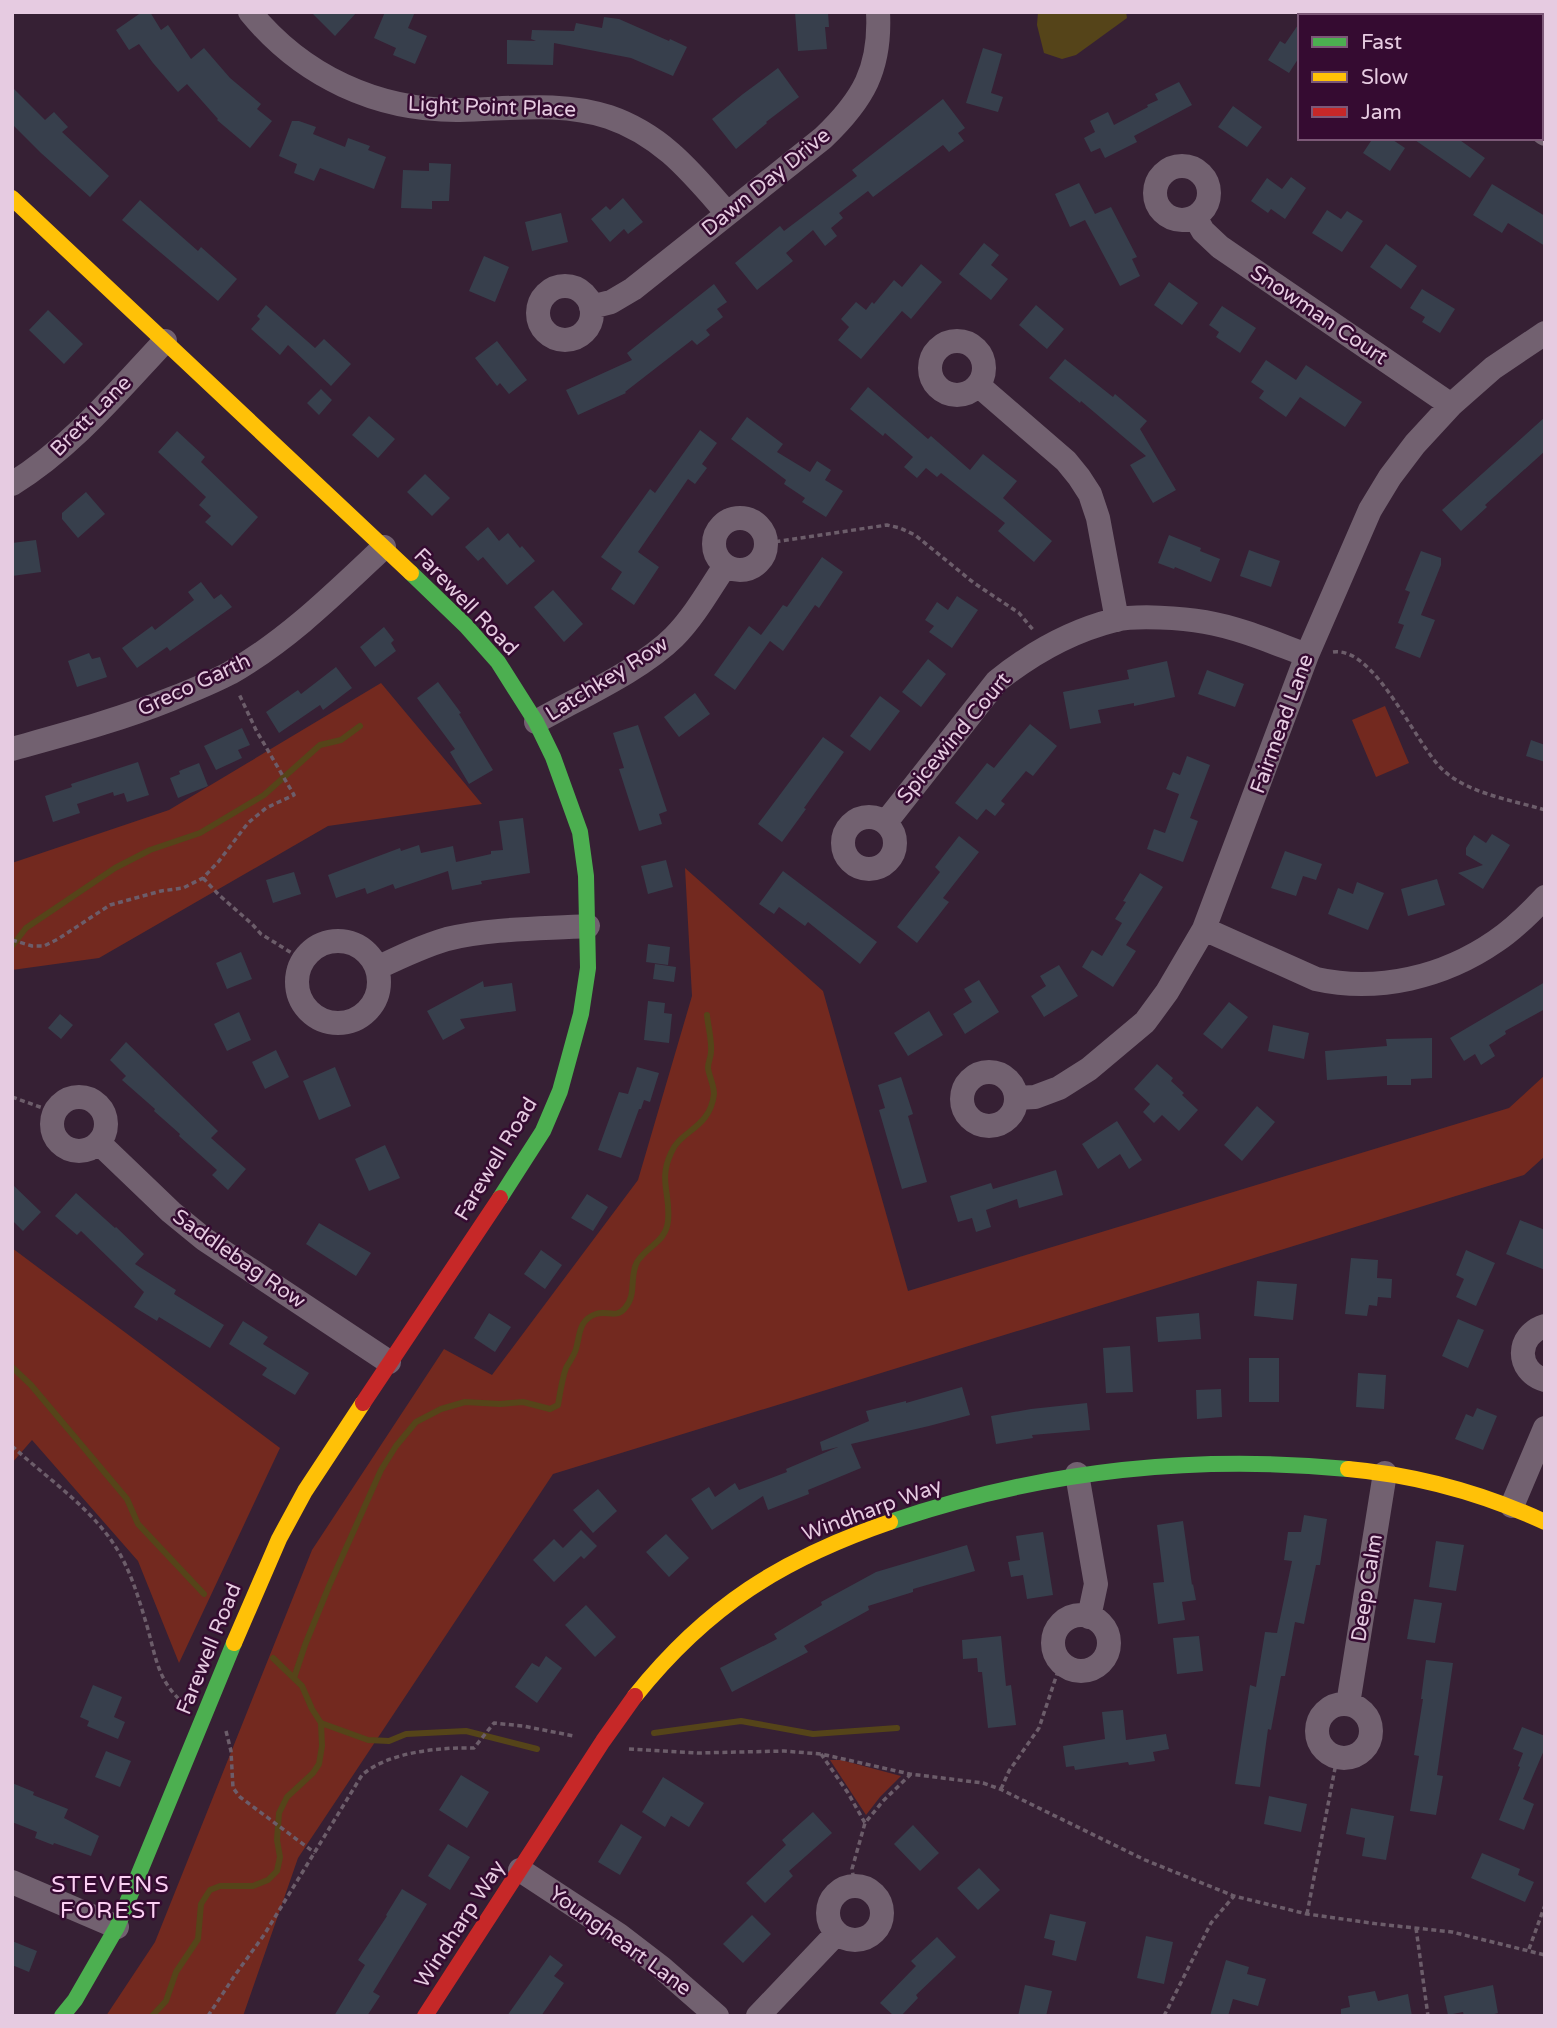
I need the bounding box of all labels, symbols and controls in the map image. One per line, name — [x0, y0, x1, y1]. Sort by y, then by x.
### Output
legend — [1298, 14, 1543, 140]
text: Fast — [1361, 30, 1402, 55]
text: Slow — [1361, 65, 1409, 90]
street label: Light Point Place — [407, 92, 577, 122]
text: Jam — [1361, 100, 1402, 125]
street label: Dawn Day Drive — [697, 123, 835, 241]
street label: Snowman Court — [1246, 260, 1392, 370]
street label: Brett Lane — [45, 370, 137, 462]
street label: Farewell Road — [409, 543, 523, 661]
street label: Latchkey Row — [541, 631, 673, 727]
street label: Greco Garth — [134, 648, 254, 722]
street label: Fairmead Lane — [1245, 651, 1319, 797]
street label: Spicewind Court — [892, 667, 1016, 809]
street label: Farewell Road — [449, 1093, 543, 1225]
street label: Saddlebag Row — [168, 1204, 310, 1314]
street label: Windharp Way — [799, 1473, 945, 1547]
street label: Deep Calm — [1346, 1532, 1388, 1644]
street label: Farewell Road — [171, 1580, 247, 1718]
street label: Windharp Way — [410, 1856, 510, 1992]
district label: STEVENS FOREST — [51, 1871, 171, 1925]
street label: Youngheart Lane — [544, 1881, 696, 2001]

